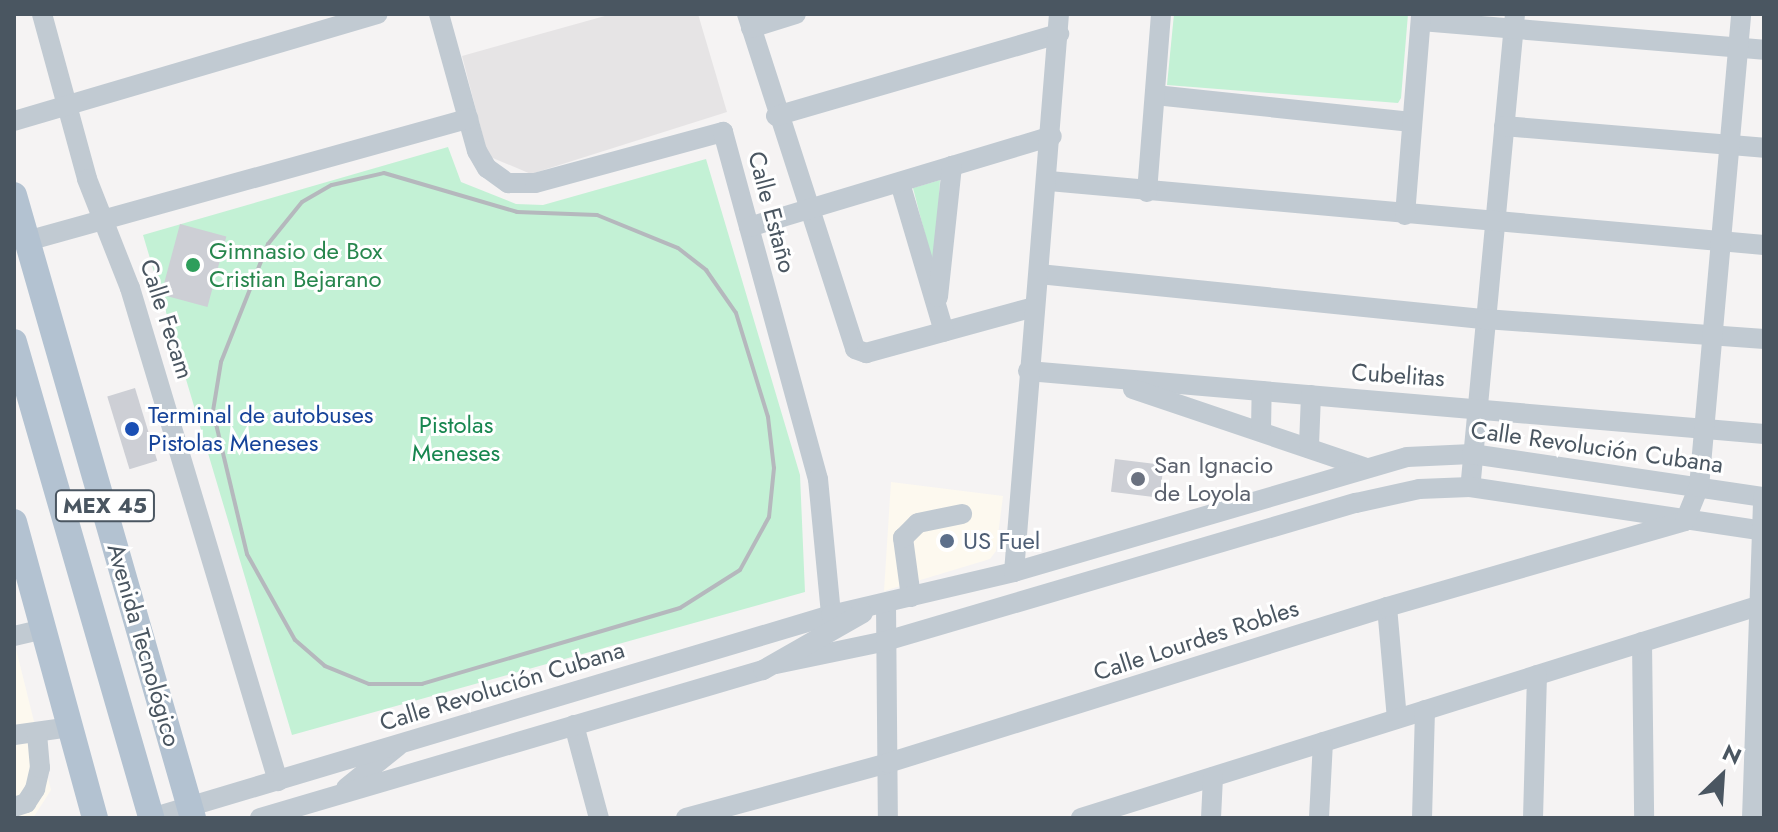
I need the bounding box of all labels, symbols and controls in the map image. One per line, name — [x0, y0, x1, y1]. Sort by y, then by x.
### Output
street label: Calle Estaño — [742, 148, 802, 276]
place label: Gimnasio de Box Cristian Bejarano — [209, 237, 382, 293]
street label: Calle Fecam — [134, 256, 200, 382]
marker: Gimnasio de Box Cristian Bejarano — [184, 256, 202, 274]
street label: Cubelitas — [1350, 357, 1446, 393]
place label: Terminal de autobuses Pistolas Meneses — [148, 401, 373, 457]
park label: Pistolas Meneses — [412, 411, 500, 467]
street label: Calle Revolución Cubana — [1469, 415, 1725, 479]
marker: Terminal de autobuses Pistolas Meneses — [123, 420, 141, 438]
place label: San Ignacio de Loyola — [1154, 451, 1273, 507]
marker: San Ignacio de Loyola — [1129, 470, 1147, 488]
road number: MEX 45 — [53, 488, 157, 524]
place label: US Fuel — [963, 527, 1040, 555]
marker: US Fuel — [938, 532, 956, 550]
street label: Avenida Tecnológico — [101, 540, 187, 750]
street label: Calle Lourdes Robles — [1090, 593, 1302, 687]
street label: Calle Revolución Cubana — [376, 635, 628, 737]
north arrow — [1682, 736, 1762, 816]
text: N — [1717, 736, 1747, 772]

